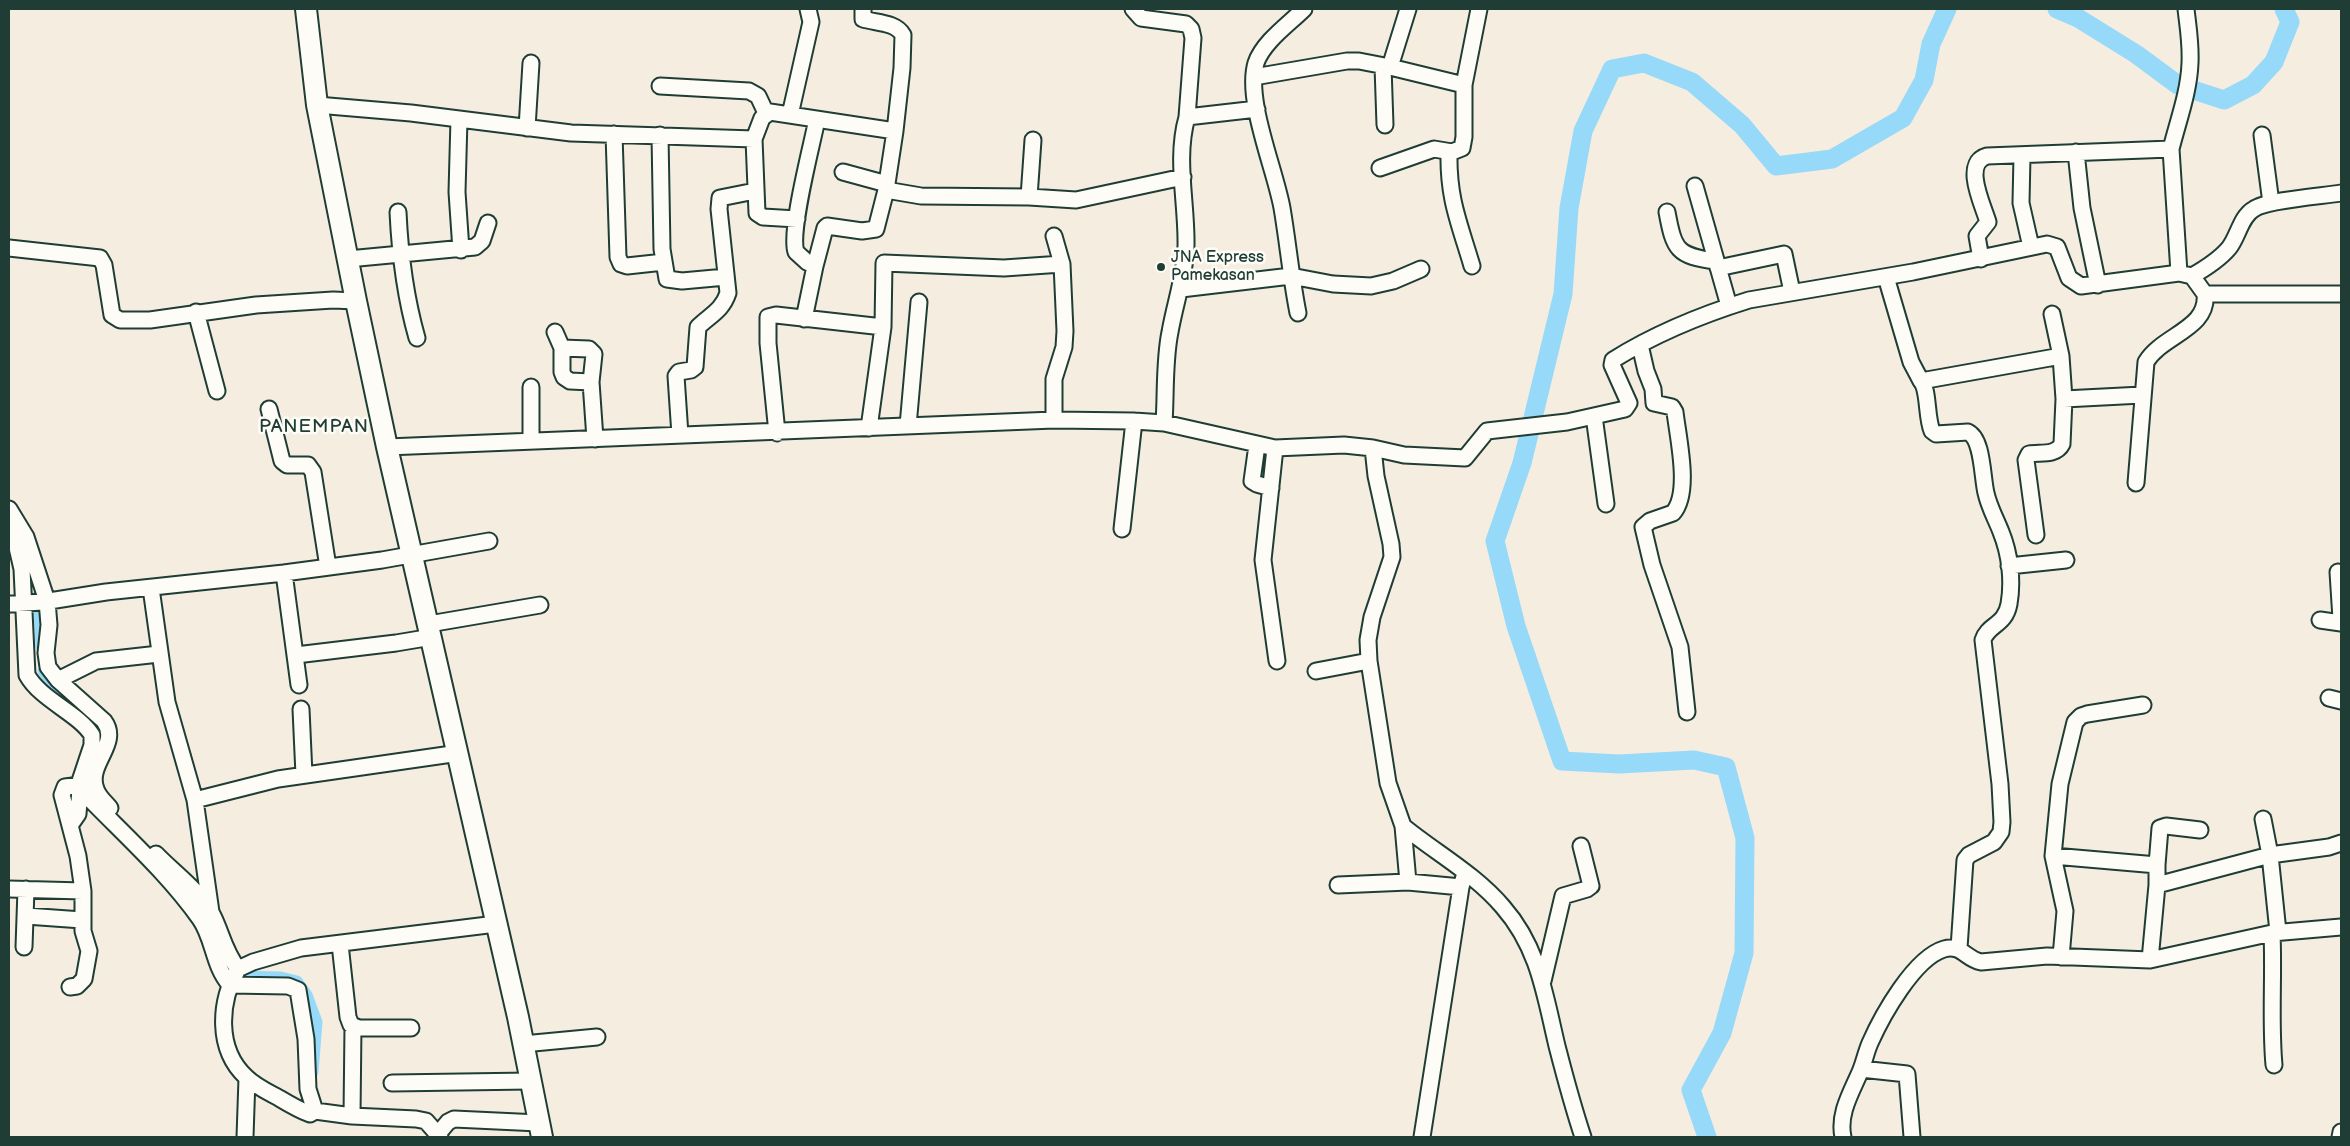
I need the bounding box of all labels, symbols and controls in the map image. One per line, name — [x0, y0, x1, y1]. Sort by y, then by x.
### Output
place label: JNA Express Pamekasan — [1171, 248, 1264, 286]
marker: JNA Express Pamekasan — [1155, 261, 1167, 273]
district label: PANEMPAN — [258, 416, 370, 438]

